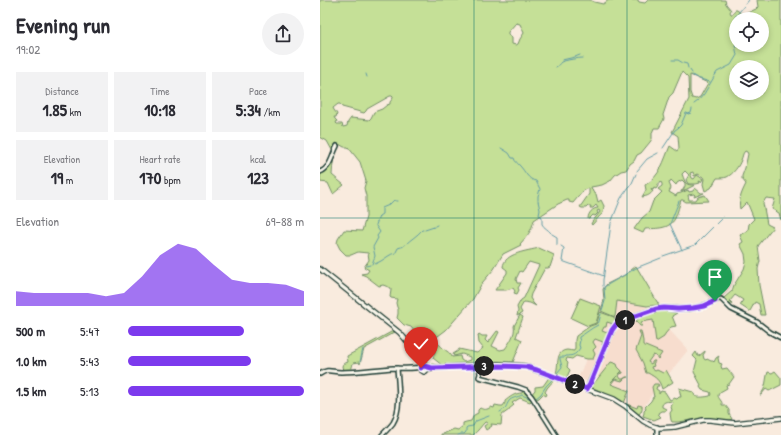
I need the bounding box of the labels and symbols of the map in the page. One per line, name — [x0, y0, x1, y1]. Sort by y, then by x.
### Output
pin — [698, 260, 732, 301]
pin: 1 — [615, 310, 635, 330]
pin — [404, 327, 438, 368]
pin: 3 — [474, 356, 494, 376]
pin: 2 — [565, 374, 585, 394]

